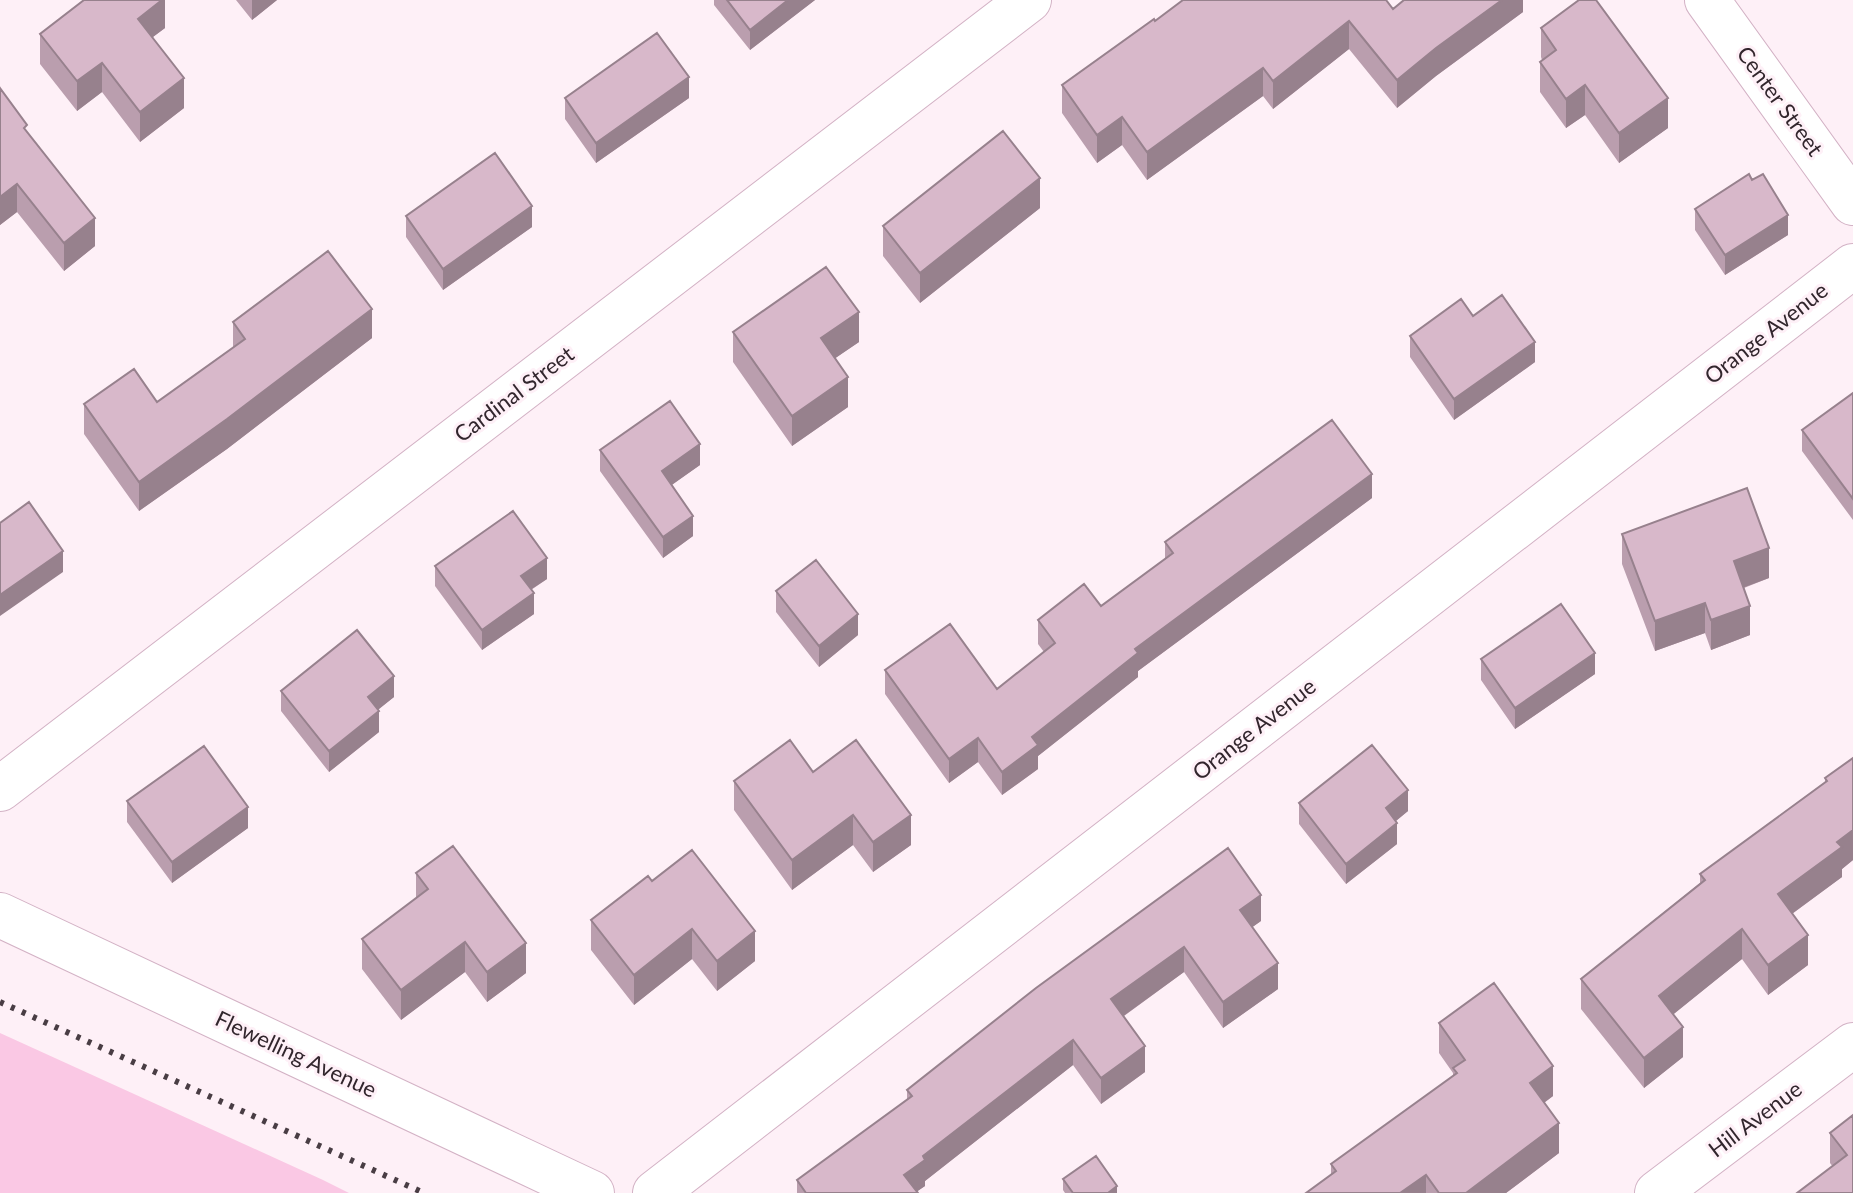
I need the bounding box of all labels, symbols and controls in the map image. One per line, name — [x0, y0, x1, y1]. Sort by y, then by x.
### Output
street label: Center Street — [1732, 41, 1829, 161]
street label: Orange Avenue — [1699, 276, 1833, 389]
street label: Cardinal Street — [449, 340, 579, 447]
street label: Orange Avenue — [1187, 672, 1321, 785]
street label: Flewelling Avenue — [211, 1004, 381, 1103]
street label: Hill Avenue — [1703, 1075, 1807, 1162]

